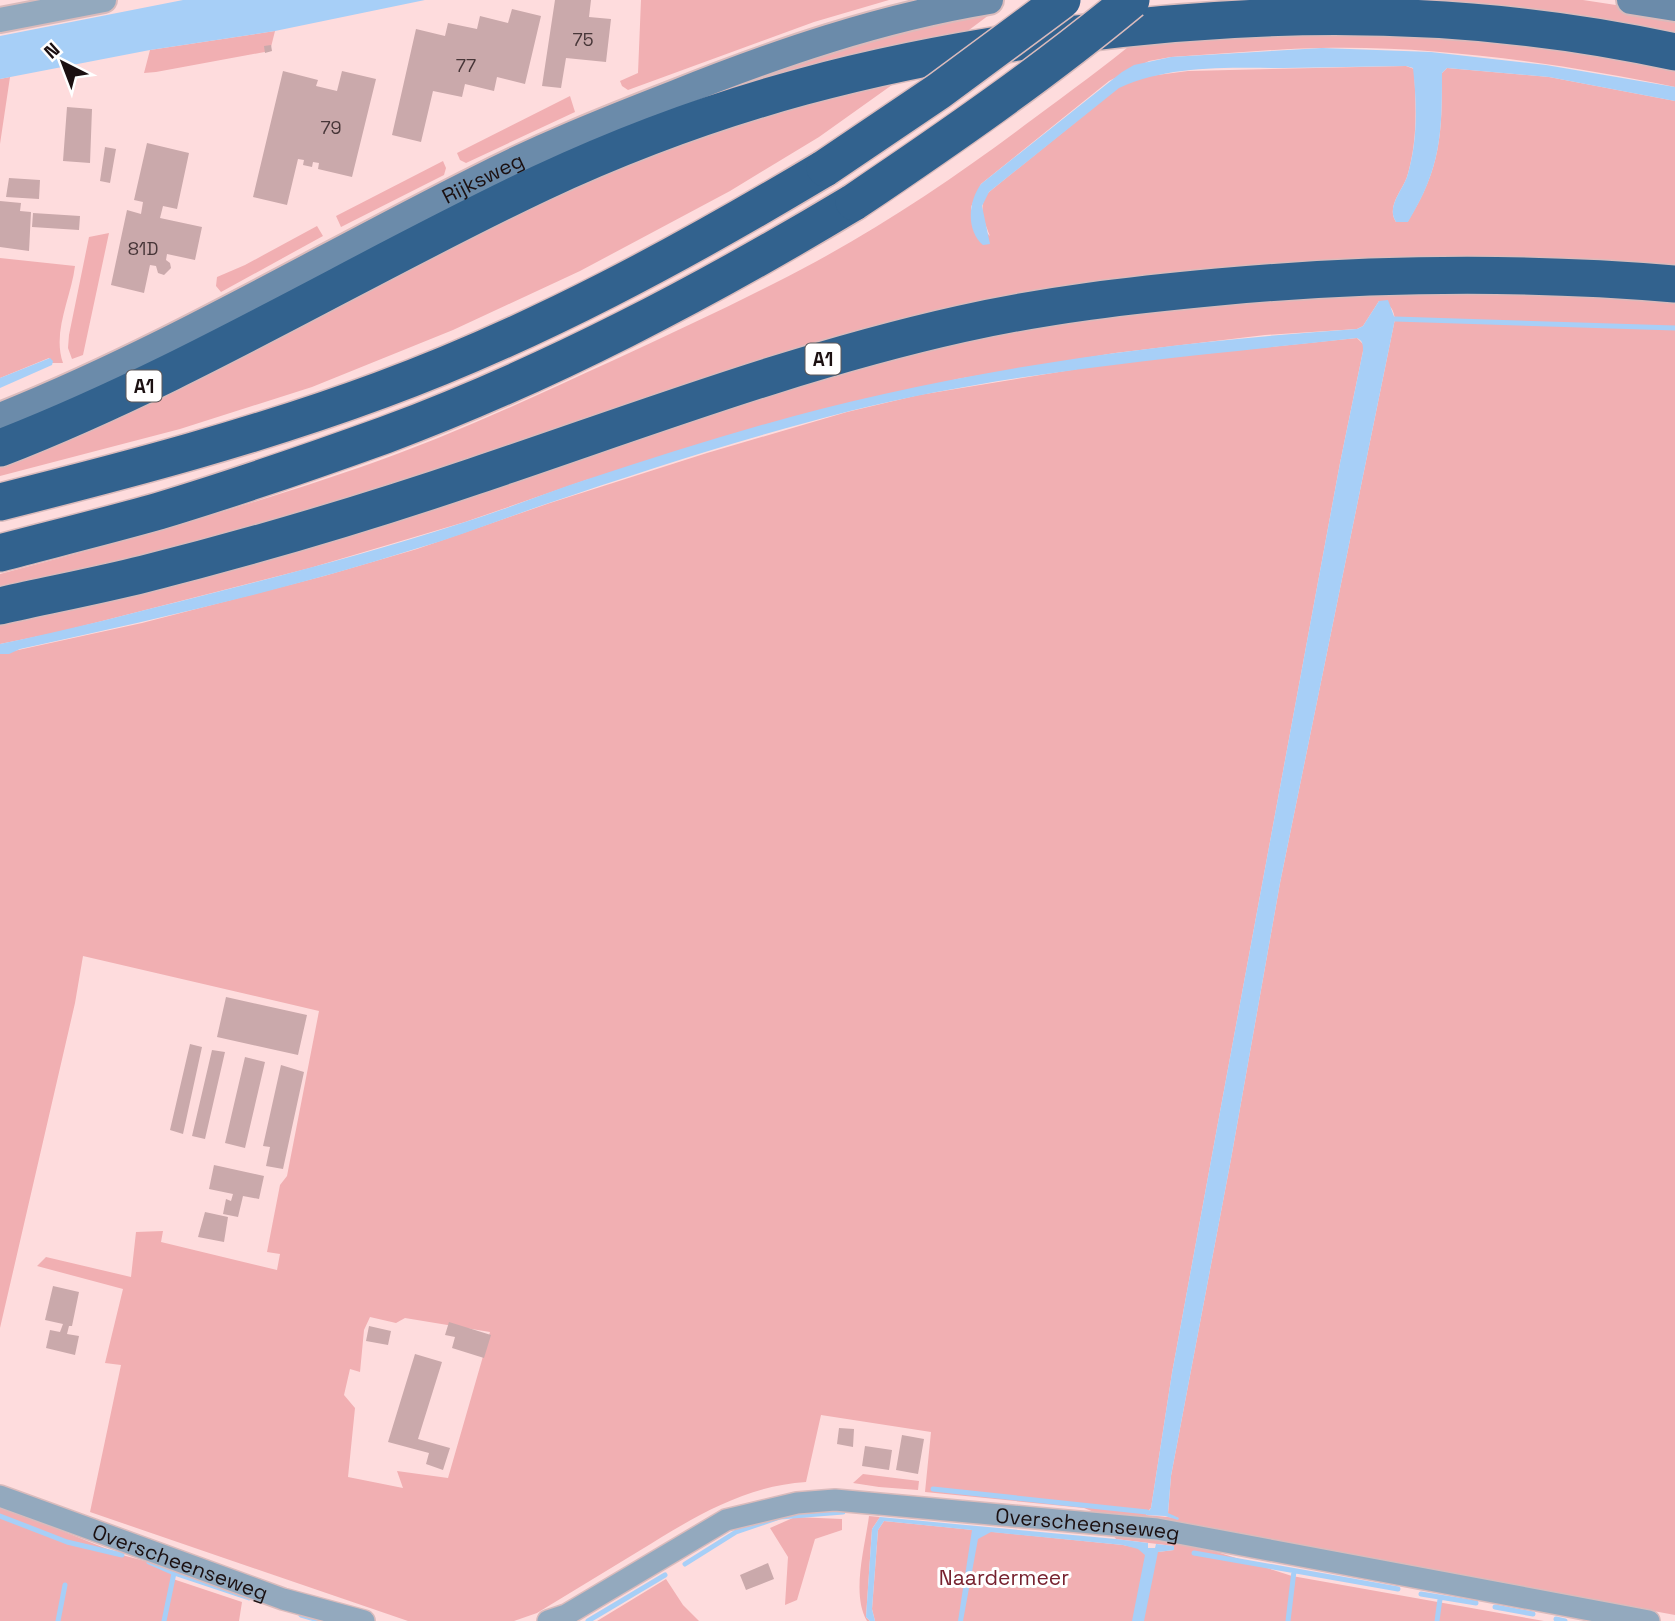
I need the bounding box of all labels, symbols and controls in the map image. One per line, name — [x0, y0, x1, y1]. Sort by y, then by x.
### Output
north arrow — [28, 28, 98, 98]
house number: 75 — [573, 28, 593, 51]
text: N — [39, 37, 65, 64]
house number: 77 — [456, 54, 476, 77]
house number: 79 — [320, 116, 342, 139]
street label: Rijksweg — [437, 146, 528, 209]
house number: 81D — [128, 237, 158, 260]
road number: A1 — [806, 344, 840, 374]
road number: A1 — [127, 370, 162, 402]
street label: Overscheenseweg — [994, 1501, 1182, 1547]
street label: Overscheenseweg — [89, 1517, 272, 1606]
park label: Naardermeer — [939, 1564, 1069, 1591]

